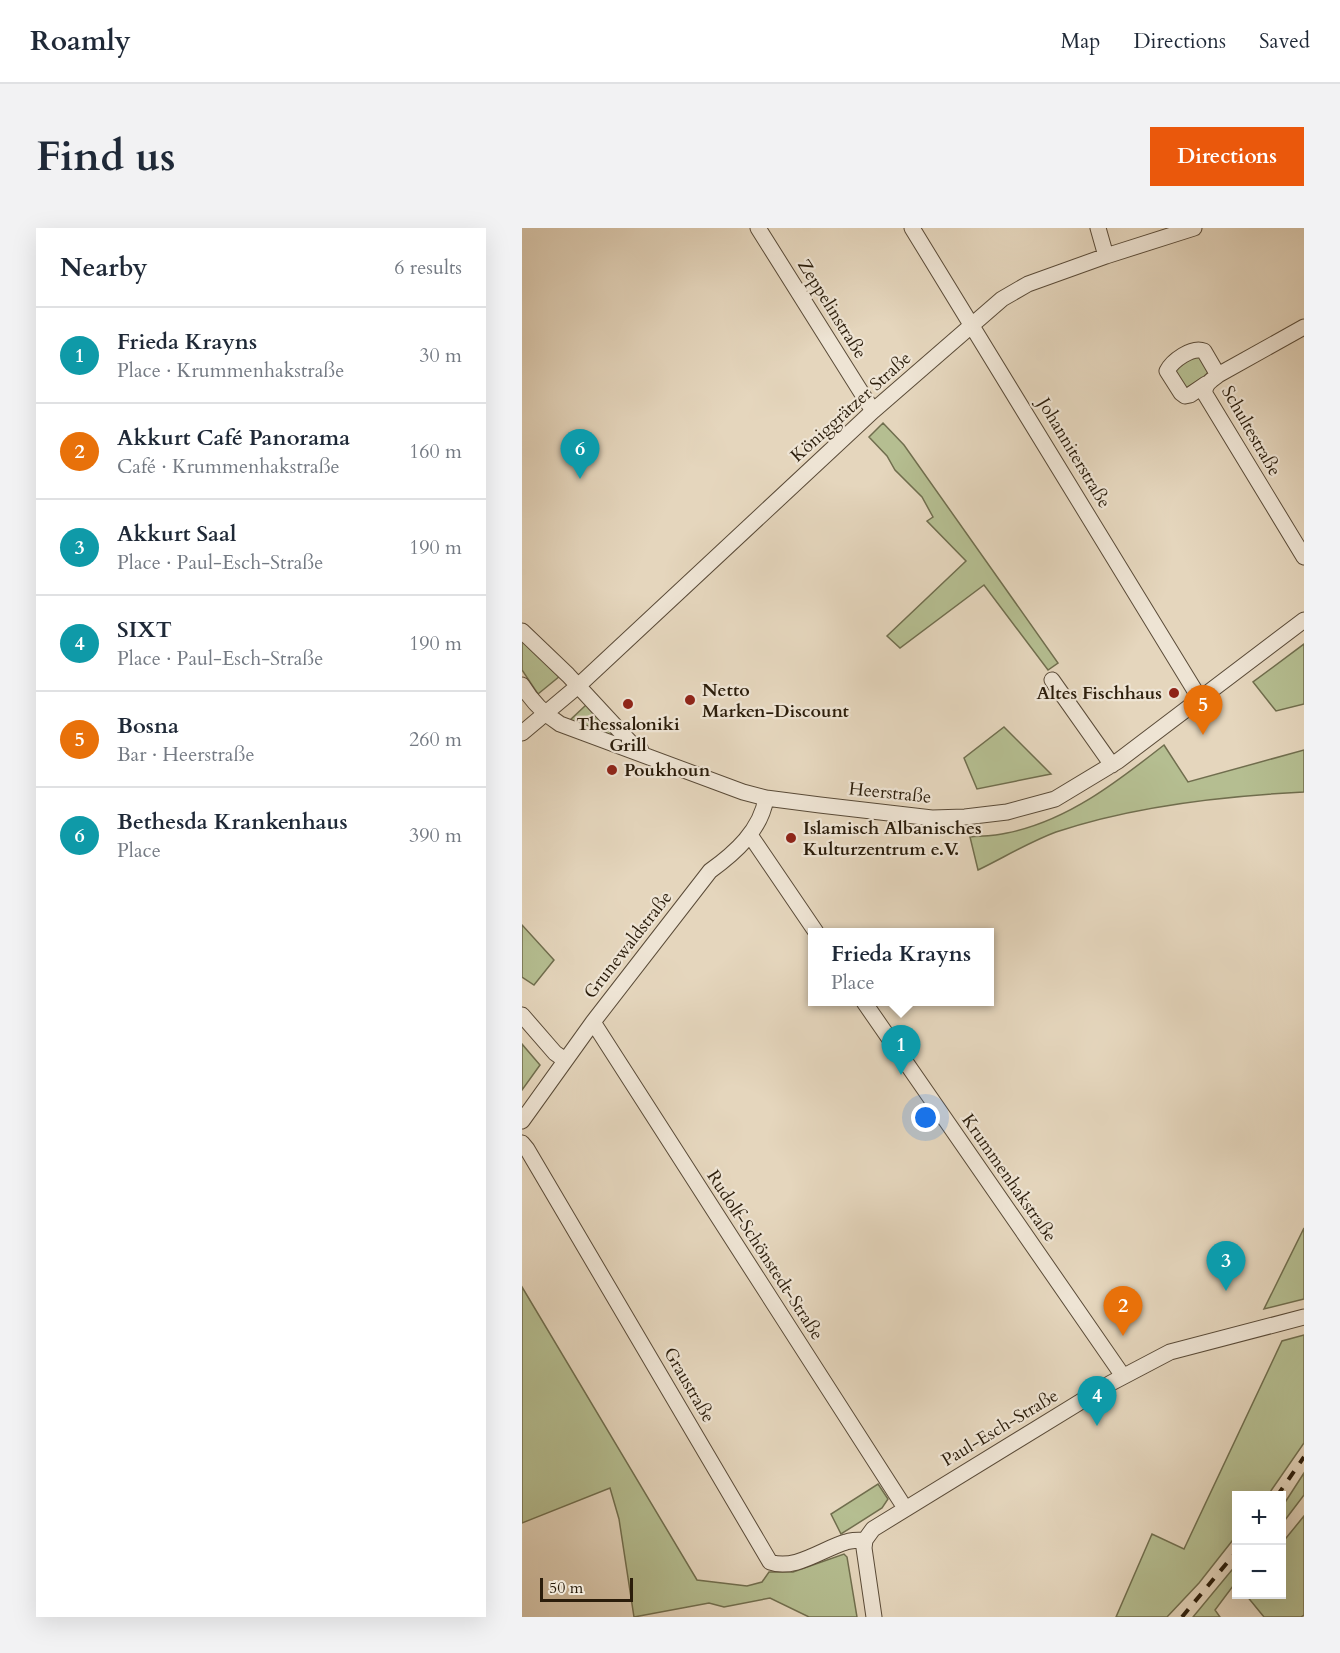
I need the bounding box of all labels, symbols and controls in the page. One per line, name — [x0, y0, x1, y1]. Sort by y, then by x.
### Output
text: Roamly — [30, 22, 131, 60]
text: Map — [1060, 27, 1100, 56]
text: Directions — [1133, 27, 1226, 56]
text: Saved — [1259, 27, 1310, 56]
button: Directions — [1150, 127, 1304, 186]
text: Find us — [36, 128, 176, 185]
text: Nearby — [60, 250, 148, 285]
text: 6 results — [394, 254, 462, 281]
street label: Zeppelinstraße — [791, 254, 873, 364]
text: Frieda Krayns — [117, 327, 257, 357]
text: 1 — [74, 342, 85, 369]
text: 30 m — [419, 342, 462, 369]
street label: Königgrätzer Straße — [785, 346, 917, 468]
text: Place · Krummenhakstraße — [117, 357, 344, 384]
street label: Schultestraße — [1215, 381, 1287, 481]
street label: Johanniterstraße — [1030, 391, 1117, 513]
text: Akkurt Café Panorama — [117, 423, 350, 453]
pin: 6 — [560, 430, 600, 479]
text: 2 — [74, 438, 85, 465]
text: 160 m — [409, 438, 462, 465]
text: Café · Krummenhakstraße — [117, 453, 340, 480]
text: Akkurt Saal — [117, 519, 236, 549]
text: 3 — [74, 534, 85, 561]
text: 190 m — [409, 534, 462, 561]
text: Place · Paul-Esch-Straße — [117, 549, 323, 576]
text: SIXT — [117, 615, 172, 645]
text: 4 — [74, 630, 85, 657]
text: 190 m — [409, 630, 462, 657]
text: Place · Paul-Esch-Straße — [117, 645, 323, 672]
place label: Netto Marken-Discount — [702, 678, 850, 724]
place label: Altes Fischhaus — [1037, 681, 1162, 706]
marker: Altes Fischhaus — [1167, 686, 1181, 700]
pin: 5 — [1184, 686, 1222, 735]
marker: Netto Marken-Discount — [683, 693, 697, 707]
marker: Thessaloniki Grill — [621, 697, 635, 711]
text: Bosna — [117, 711, 179, 741]
place label: Thessaloniki Grill — [576, 712, 680, 758]
text: 5 — [74, 726, 85, 753]
text: 260 m — [409, 726, 462, 753]
text: Bar · Heerstraße — [117, 741, 254, 768]
place label: Poukhoun — [624, 758, 711, 783]
marker: Poukhoun — [605, 763, 619, 777]
street label: Heerstraße — [847, 776, 933, 810]
text: Bethesda Krankenhaus — [117, 807, 348, 837]
place label: Islamisch Albanisches Kulturzentrum e.V. — [803, 816, 982, 862]
text: 6 — [74, 822, 85, 849]
text: 390 m — [409, 822, 462, 849]
marker: Islamisch Albanisches Kulturzentrum e.V. — [784, 831, 798, 845]
text: Place — [117, 837, 161, 864]
street label: Grunewaldstraße — [578, 886, 678, 1004]
popup — [808, 928, 994, 1006]
text: Frieda Krayns — [831, 939, 971, 969]
text: Place — [831, 969, 875, 996]
pin: 1 — [882, 1026, 920, 1075]
your location — [911, 1103, 940, 1132]
street label: Krummenhakstraße — [955, 1109, 1063, 1247]
street label: Rudolf-Schönstedt-Straße — [701, 1165, 829, 1345]
pin: 3 — [1206, 1242, 1246, 1291]
pin: 2 — [1104, 1286, 1142, 1336]
street label: Graustraße — [657, 1343, 721, 1427]
pin: 4 — [1078, 1376, 1116, 1426]
street label: Paul-Esch-Straße — [937, 1383, 1063, 1473]
map controls — [1232, 1491, 1286, 1599]
button: + — [1232, 1491, 1286, 1545]
button: − — [1232, 1545, 1286, 1599]
scale bar — [540, 1575, 633, 1602]
text: 50 m — [549, 1577, 583, 1599]

